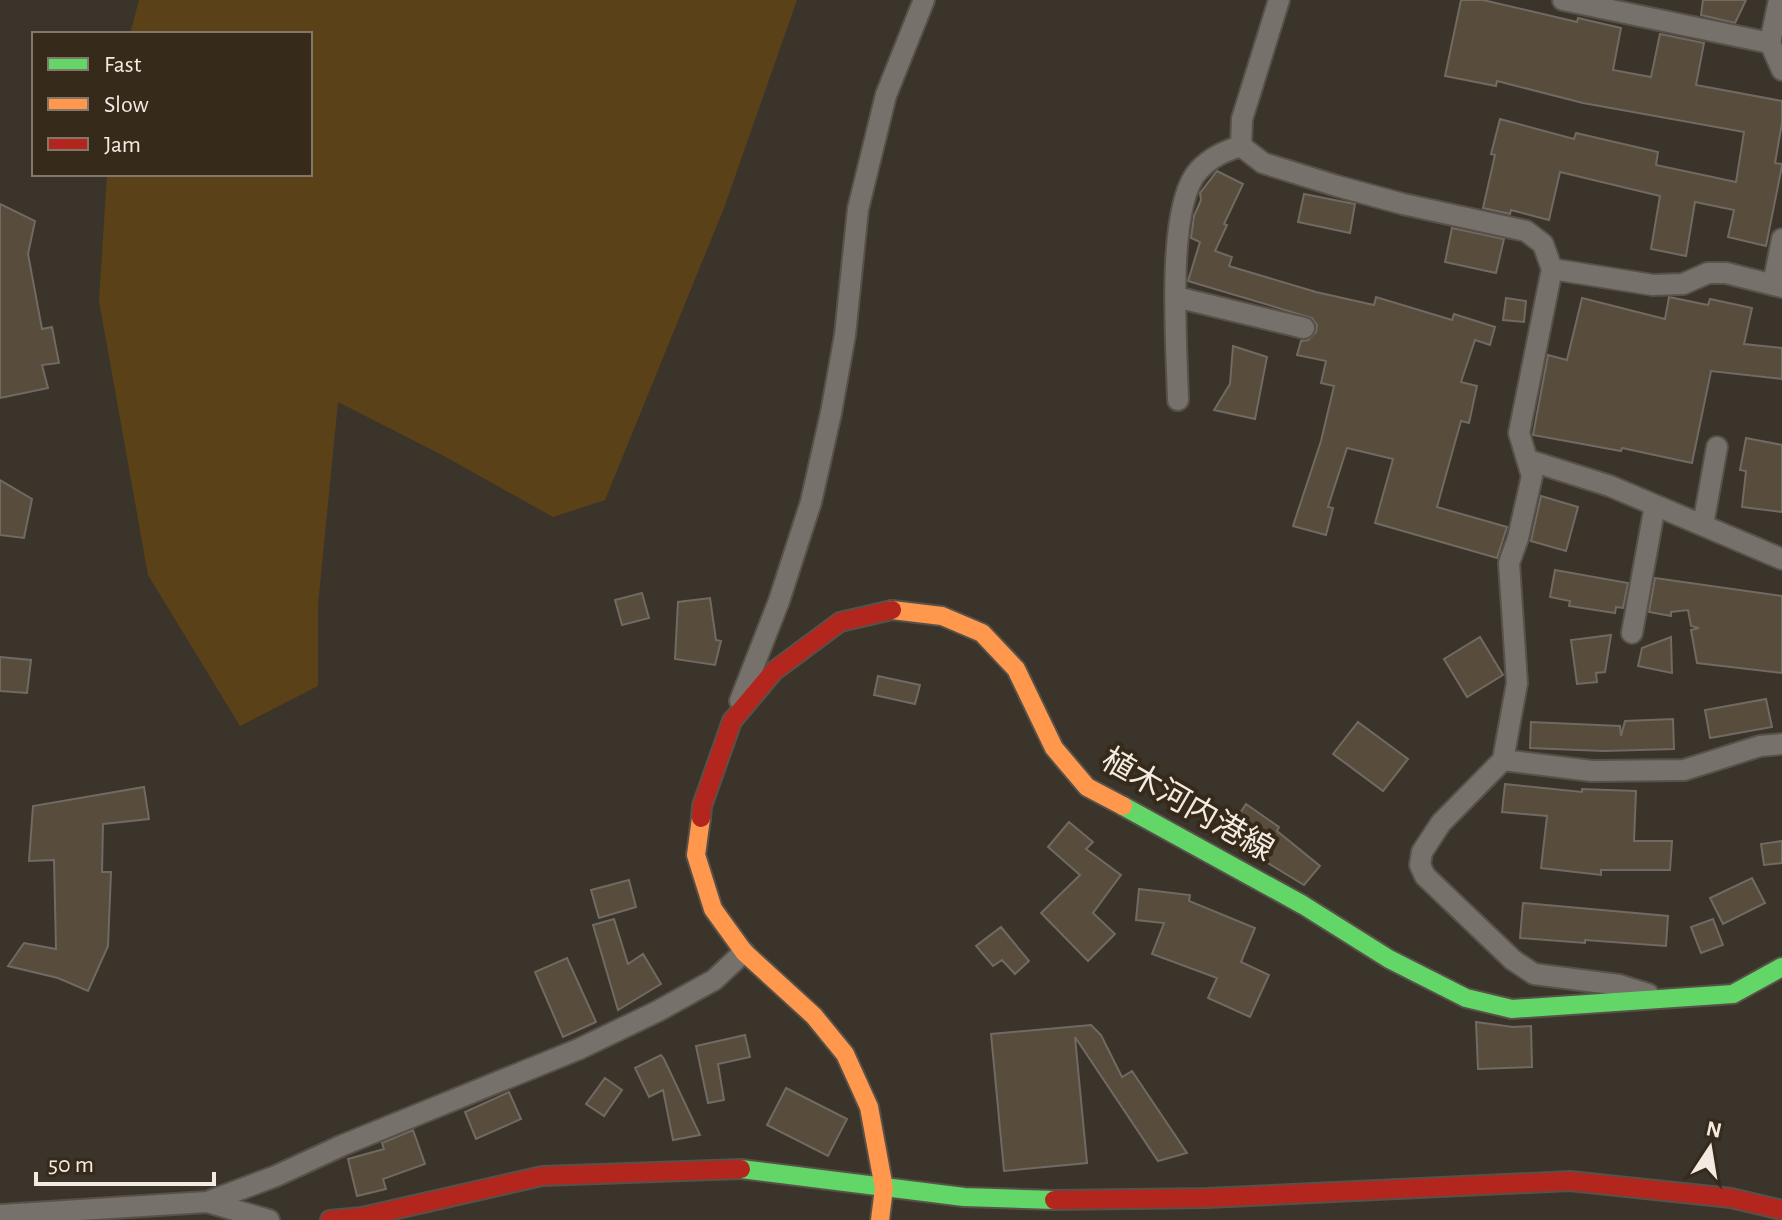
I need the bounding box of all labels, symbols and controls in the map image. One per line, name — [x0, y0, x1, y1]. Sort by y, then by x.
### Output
legend — [32, 32, 312, 176]
text: Fast — [104, 53, 142, 77]
text: Slow — [104, 93, 149, 117]
text: Jam — [104, 133, 141, 157]
street label: 植木河内港線 — [1096, 741, 1280, 867]
north arrow — [1670, 1108, 1750, 1188]
text: N — [1704, 1117, 1724, 1142]
scale bar — [36, 1136, 214, 1186]
text: 50 m — [48, 1153, 94, 1177]

